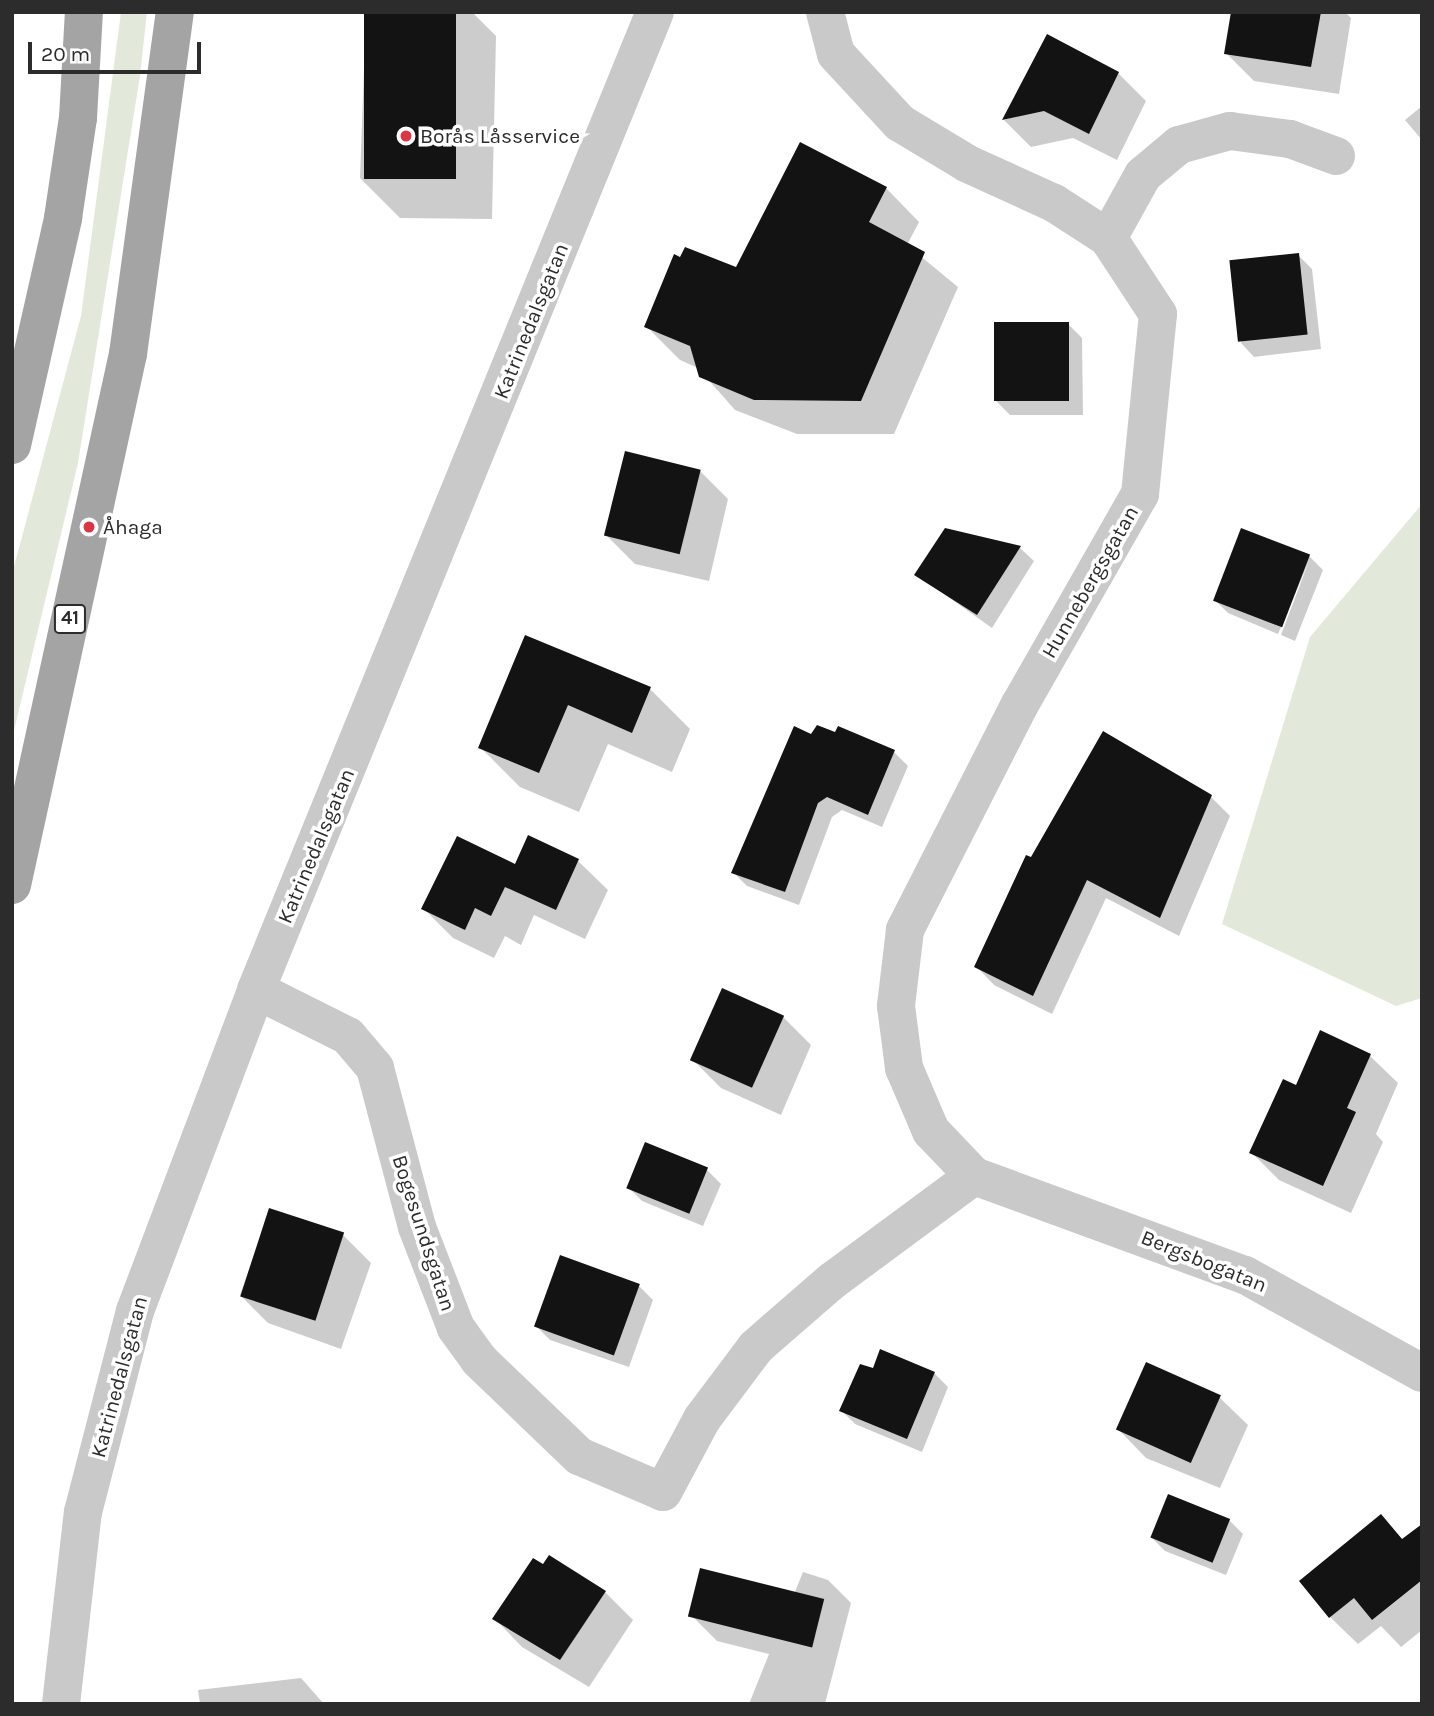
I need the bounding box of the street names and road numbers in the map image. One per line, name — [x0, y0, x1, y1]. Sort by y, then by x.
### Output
street label: Katrinedalsgatan — [488, 239, 574, 403]
street label: Hunnebergsgatan — [1036, 501, 1144, 663]
road number: 41 — [52, 604, 88, 634]
street label: Katrinedalsgatan — [272, 765, 360, 927]
street label: Bogesundsgatan — [387, 1152, 461, 1314]
street label: Bergsbogatan — [1137, 1224, 1271, 1298]
street label: Katrinedalsgatan — [85, 1294, 153, 1460]

